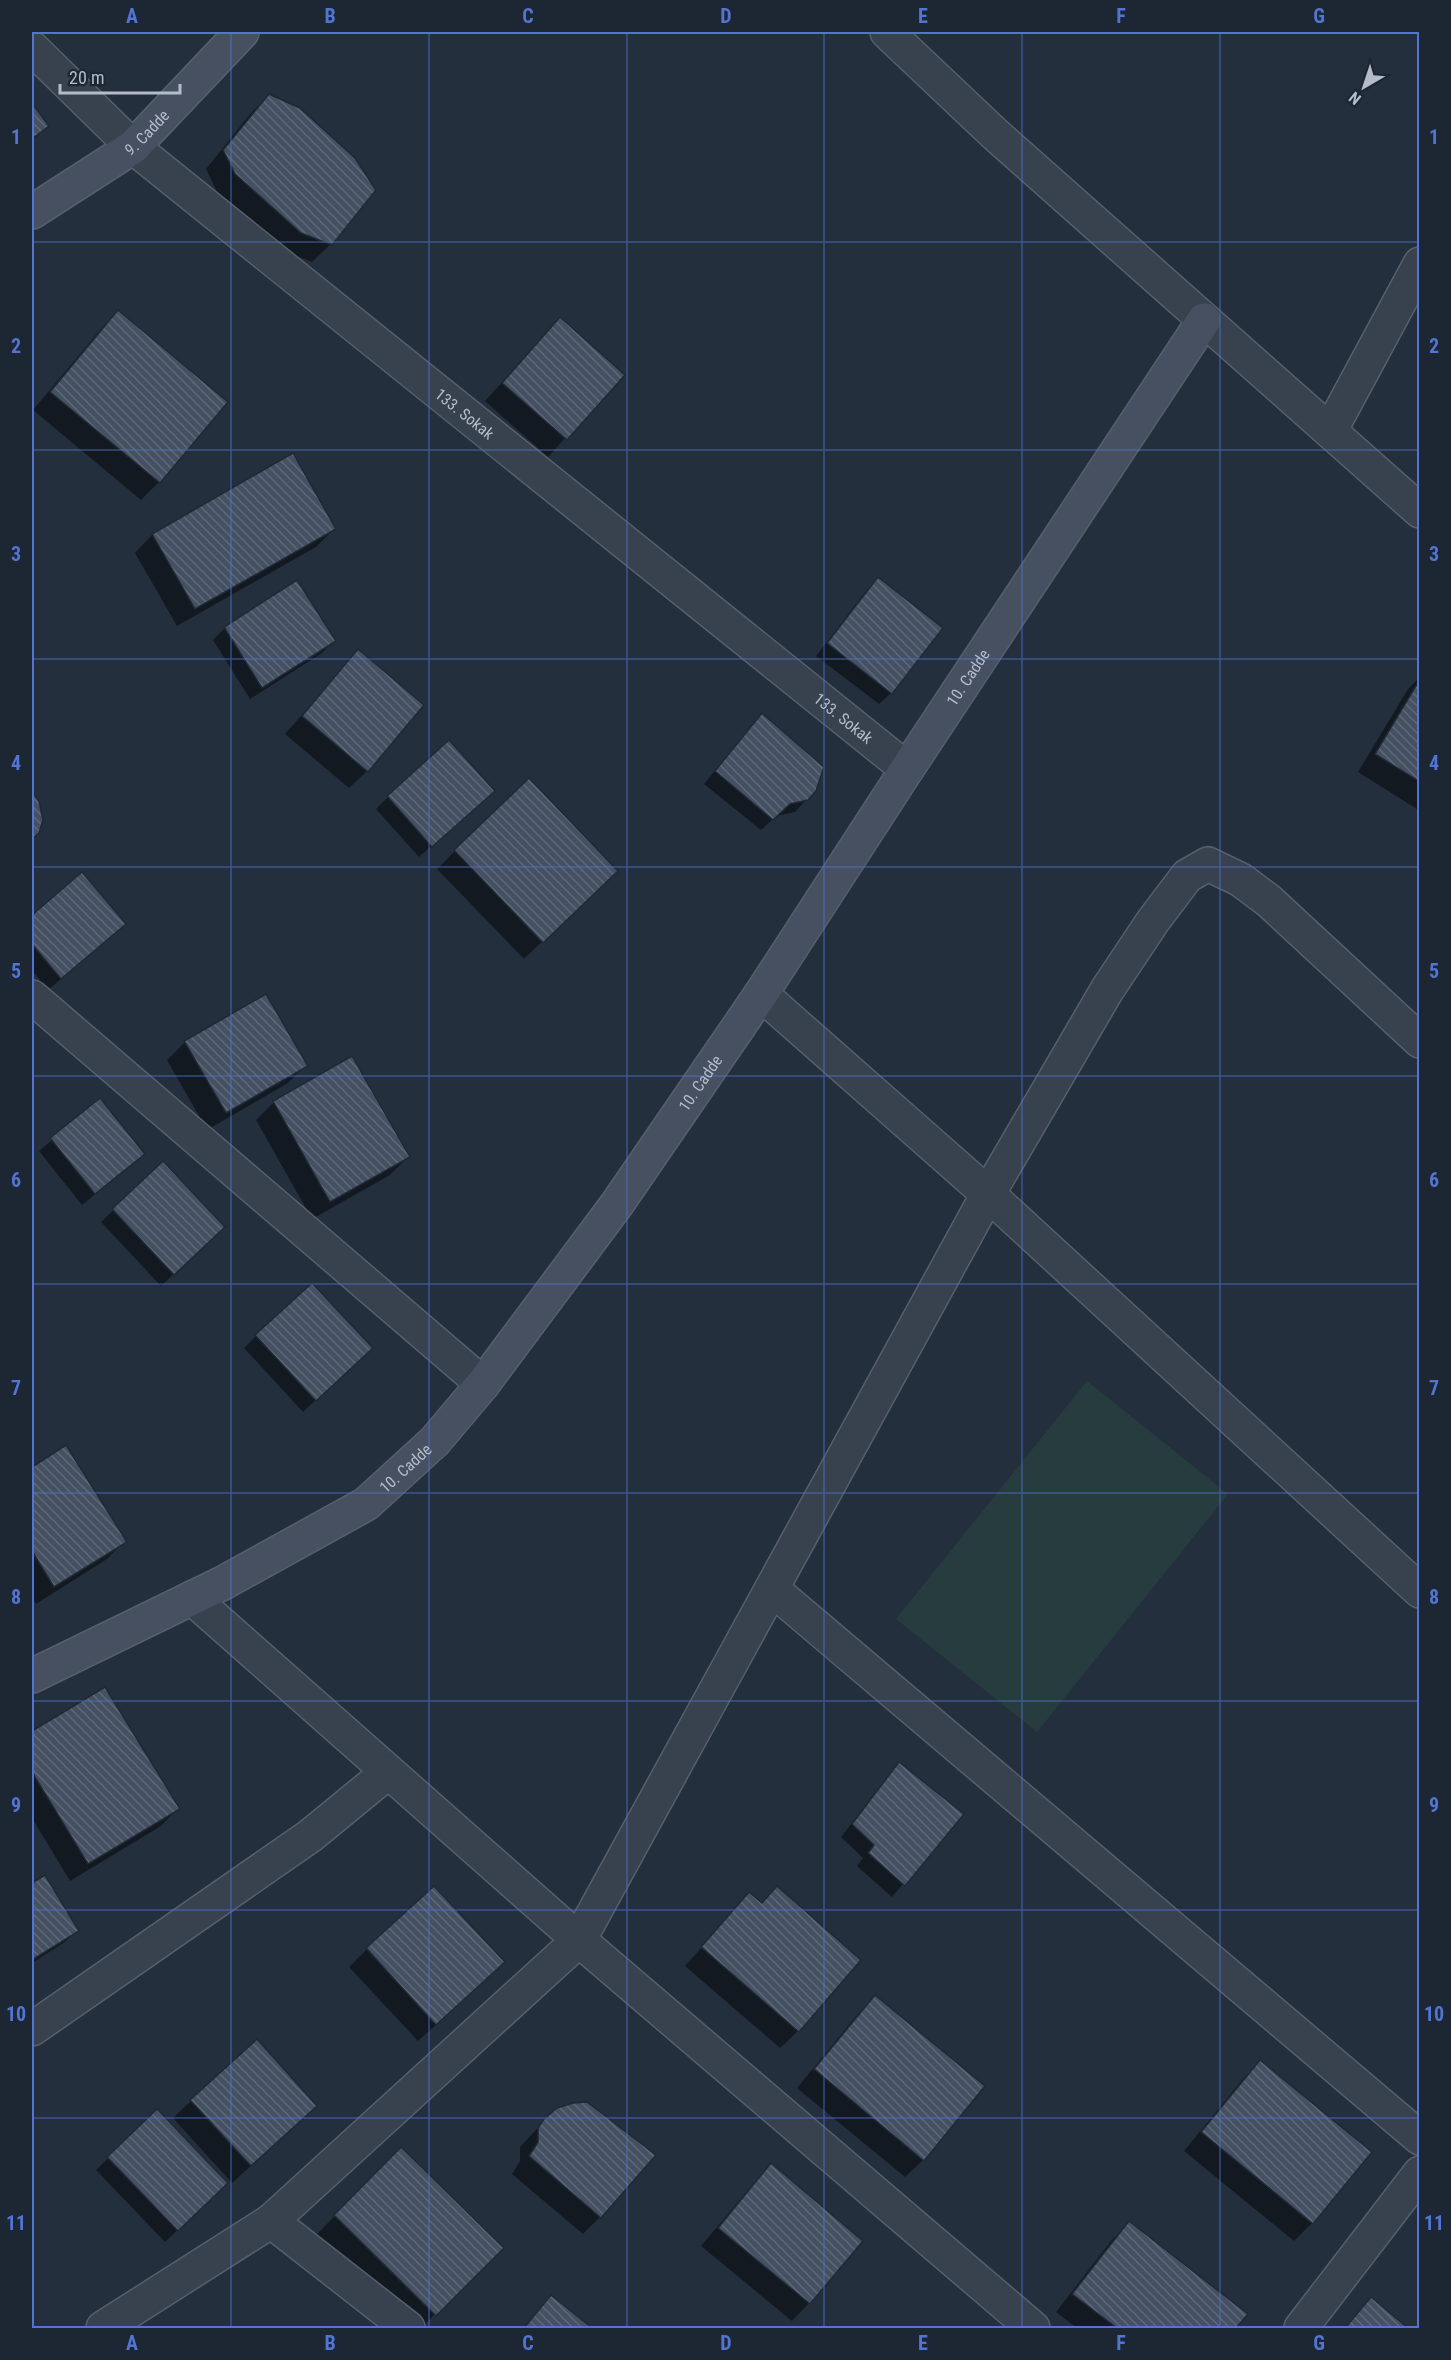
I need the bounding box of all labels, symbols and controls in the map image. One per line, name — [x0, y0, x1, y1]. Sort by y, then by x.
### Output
text: A — [126, 4, 138, 28]
text: B — [324, 4, 336, 28]
text: C — [522, 4, 534, 28]
text: D — [720, 4, 732, 28]
text: E — [918, 4, 928, 28]
text: F — [1116, 4, 1126, 28]
text: G — [1313, 4, 1325, 28]
scale bar — [60, 57, 180, 95]
north arrow — [1334, 57, 1394, 117]
text: 20 m — [69, 67, 104, 88]
text: N — [1345, 88, 1365, 109]
street label: 9. Cadde — [121, 106, 173, 160]
text: 1 — [11, 125, 21, 149]
text: 1 — [1429, 125, 1439, 149]
text: 2 — [11, 334, 21, 358]
text: 2 — [1429, 334, 1439, 358]
street label: 133. Sokak — [431, 385, 498, 444]
text: 3 — [11, 542, 21, 566]
text: 3 — [1429, 542, 1439, 566]
street label: 10. Cadde — [943, 646, 994, 709]
street label: 133. Sokak — [810, 689, 877, 748]
text: 4 — [11, 751, 21, 775]
text: 4 — [1429, 751, 1439, 775]
text: 5 — [11, 959, 21, 983]
text: 5 — [1429, 959, 1439, 983]
street label: 10. Cadde — [675, 1051, 726, 1115]
text: 6 — [11, 1168, 21, 1192]
text: 6 — [1429, 1168, 1439, 1192]
text: 7 — [11, 1376, 21, 1400]
text: 7 — [1429, 1376, 1439, 1400]
street label: 10. Cadde — [376, 1440, 436, 1497]
text: 8 — [11, 1585, 21, 1609]
text: 8 — [1429, 1585, 1439, 1609]
text: 9 — [11, 1793, 21, 1817]
text: 9 — [1429, 1793, 1439, 1817]
text: 10 — [6, 2002, 26, 2026]
text: 10 — [1424, 2002, 1444, 2026]
text: 11 — [6, 2211, 26, 2235]
text: 11 — [1424, 2211, 1444, 2235]
text: A — [126, 2331, 138, 2355]
text: B — [324, 2331, 336, 2355]
text: C — [522, 2331, 534, 2355]
text: D — [720, 2331, 732, 2355]
text: E — [918, 2331, 928, 2355]
text: F — [1116, 2331, 1126, 2355]
text: G — [1313, 2331, 1325, 2355]

